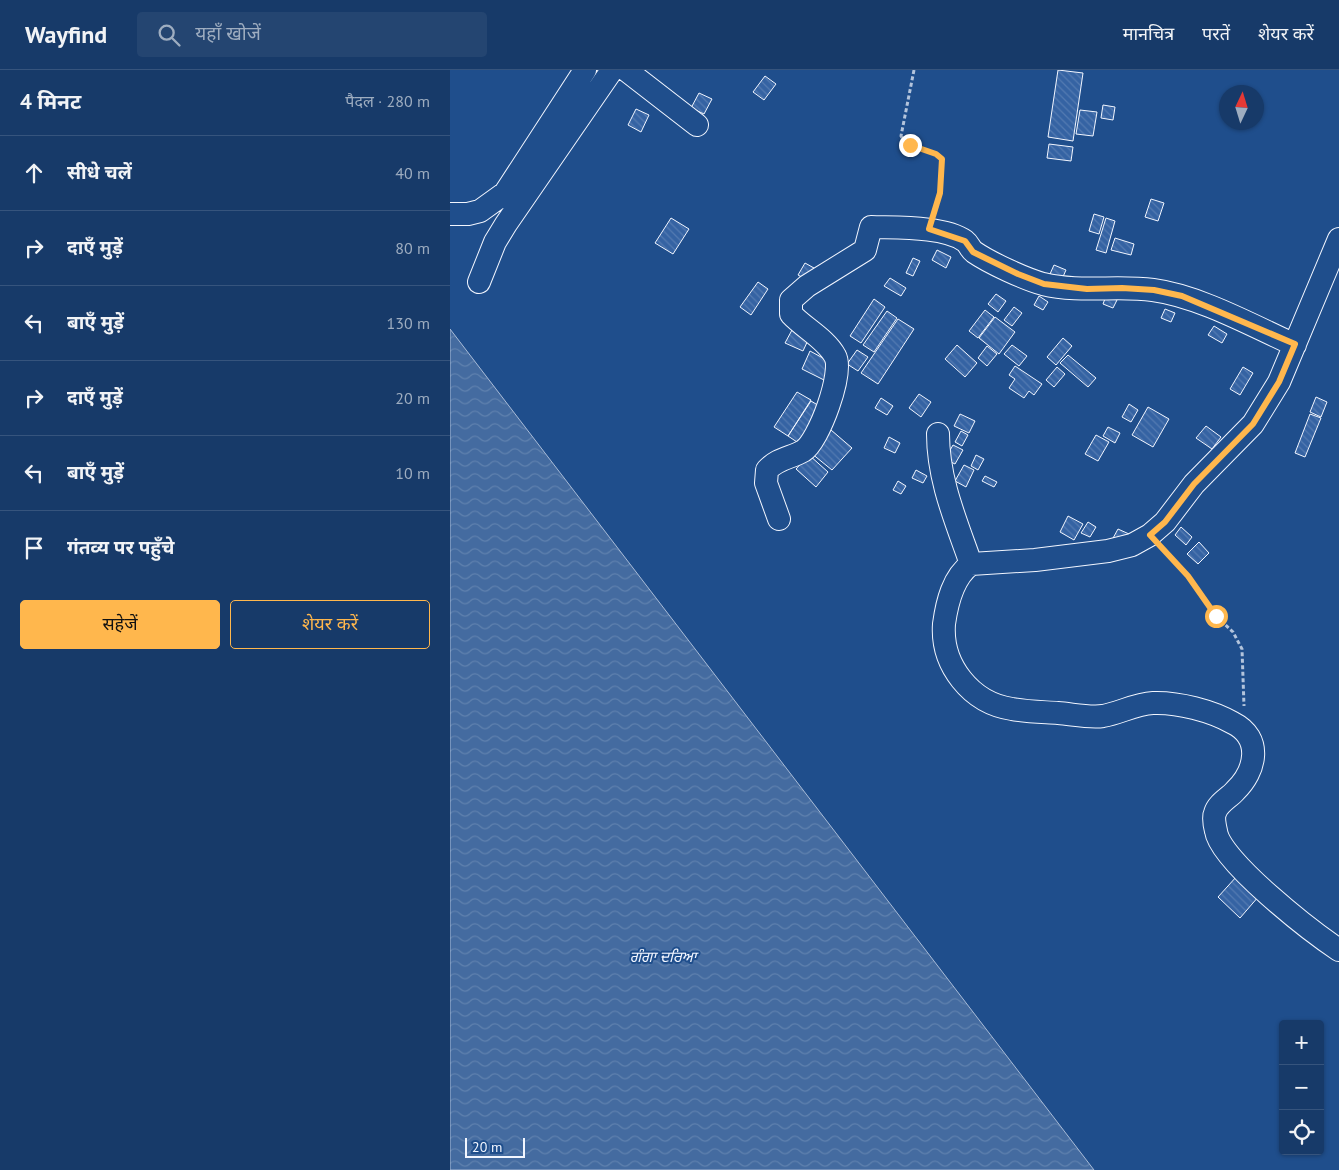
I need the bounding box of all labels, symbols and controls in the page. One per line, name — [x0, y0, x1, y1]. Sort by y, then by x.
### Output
search box — [137, 12, 487, 57]
text: Wayfind — [25, 19, 107, 50]
icon: search — [155, 21, 183, 49]
text: यहाँ खोजें — [195, 21, 261, 45]
text: मानचित्र — [1123, 22, 1174, 45]
text: परतें — [1202, 22, 1230, 45]
text: शेयर करें — [1258, 22, 1314, 45]
north arrow — [1219, 85, 1264, 130]
text: 4 मिनट — [20, 88, 81, 115]
text: पैदल · 280 m — [345, 91, 430, 111]
route end — [899, 134, 922, 157]
icon: ahead — [20, 159, 48, 187]
text: सीधे चलें — [67, 160, 132, 184]
text: 40 m — [395, 163, 430, 183]
icon: right — [20, 234, 48, 262]
text: दाएँ मुड़ें — [67, 235, 123, 259]
text: 80 m — [395, 238, 430, 258]
icon: left — [20, 309, 48, 337]
text: बाएँ मुड़ें — [67, 310, 124, 334]
text: 130 m — [387, 313, 430, 333]
icon: right — [20, 384, 48, 412]
text: दाएँ मुड़ें — [67, 385, 123, 409]
text: 20 m — [395, 388, 430, 408]
icon: left — [20, 459, 48, 487]
text: बाएँ मुड़ें — [67, 460, 124, 484]
text: 10 m — [395, 463, 430, 483]
icon: arrive — [20, 534, 48, 562]
text: गंतव्य पर पहुँचे — [67, 535, 174, 559]
button: सहेजें — [20, 600, 220, 649]
button: शेयर करें — [230, 600, 430, 649]
route start — [1205, 605, 1228, 628]
water label: ਗੰਗਾ ਦਰਿਆ — [630, 947, 700, 966]
map controls — [1279, 1020, 1324, 1155]
button: + — [1279, 1020, 1324, 1065]
button: − — [1279, 1065, 1324, 1110]
button: locate — [1279, 1110, 1324, 1155]
scale bar — [465, 1135, 525, 1158]
text: 20 m — [472, 1138, 502, 1156]

